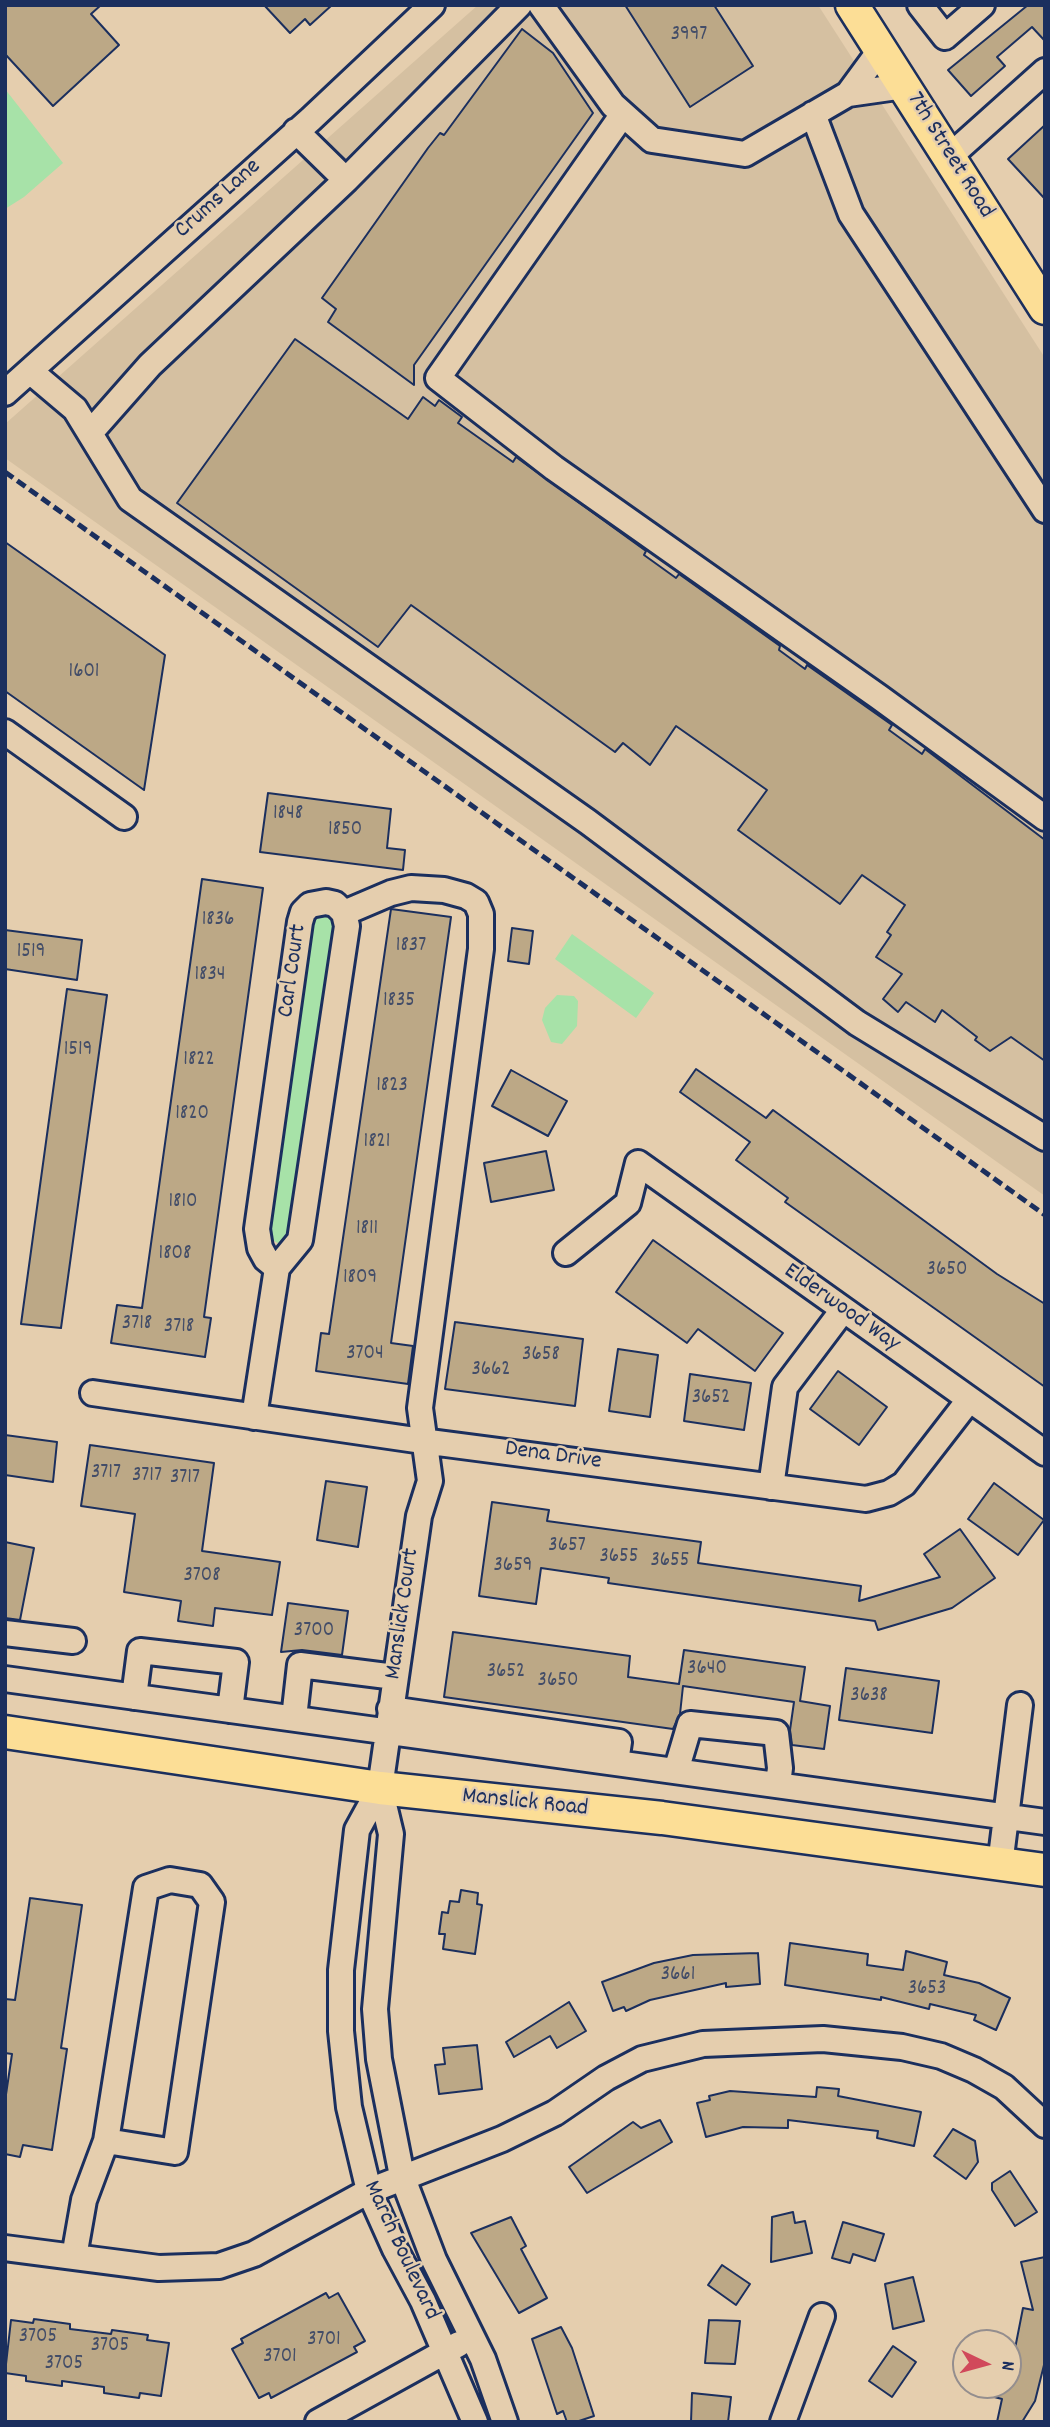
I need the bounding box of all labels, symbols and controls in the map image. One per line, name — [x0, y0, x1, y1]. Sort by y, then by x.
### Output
house number: 3997 — [671, 23, 707, 49]
street label: 7th Street Road — [899, 88, 999, 224]
street label: Crums Lane — [170, 154, 268, 246]
house number: 1601 — [69, 660, 99, 686]
house number: 1848 — [273, 802, 303, 828]
house number: 1850 — [328, 818, 362, 844]
house number: 1836 — [202, 908, 234, 934]
street label: Carl Court — [273, 923, 315, 1019]
house number: 1837 — [396, 934, 426, 960]
house number: 1519 — [17, 940, 45, 966]
house number: 1834 — [194, 963, 226, 989]
house number: 1835 — [383, 989, 415, 1015]
house number: 1519 — [64, 1038, 92, 1064]
house number: 1822 — [183, 1048, 215, 1074]
house number: 1823 — [376, 1074, 408, 1100]
house number: 1820 — [175, 1102, 209, 1128]
house number: 1821 — [364, 1130, 390, 1156]
house number: 1810 — [168, 1190, 198, 1216]
house number: 1811 — [356, 1217, 378, 1243]
house number: 1808 — [159, 1242, 191, 1268]
street label: Elderwood Way — [777, 1258, 905, 1360]
house number: 3650 — [927, 1258, 967, 1284]
house number: 1809 — [343, 1266, 377, 1292]
house number: 3718 — [122, 1312, 152, 1338]
house number: 3718 — [164, 1315, 194, 1341]
house number: 3704 — [346, 1342, 384, 1368]
house number: 3658 — [522, 1343, 560, 1369]
house number: 3662 — [471, 1358, 511, 1384]
house number: 3652 — [692, 1386, 730, 1412]
street label: Dena Drive — [503, 1436, 603, 1478]
house number: 3717 — [91, 1461, 121, 1487]
house number: 3717 — [132, 1464, 162, 1490]
house number: 3717 — [170, 1466, 200, 1492]
house number: 3657 — [548, 1534, 586, 1560]
house number: 3655 — [599, 1545, 639, 1571]
street label: Manslick Court — [381, 1547, 427, 1681]
house number: 3655 — [650, 1549, 690, 1575]
house number: 3659 — [494, 1554, 532, 1580]
house number: 3708 — [183, 1564, 221, 1590]
house number: 3700 — [294, 1619, 334, 1645]
house number: 3640 — [687, 1657, 727, 1683]
house number: 3652 — [487, 1660, 525, 1686]
house number: 3650 — [538, 1669, 578, 1695]
house number: 3638 — [850, 1684, 888, 1710]
street label: Manslick Road — [461, 1783, 589, 1825]
house number: 3661 — [661, 1963, 695, 1989]
house number: 3653 — [908, 1977, 946, 2003]
street label: March Boulevard — [355, 2177, 445, 2325]
house number: 3705 — [19, 2325, 57, 2351]
house number: 3701 — [307, 2328, 341, 2354]
north arrow — [952, 2329, 1022, 2399]
house number: 3705 — [91, 2334, 129, 2360]
house number: 3701 — [263, 2345, 297, 2371]
house number: 3705 — [45, 2352, 83, 2378]
text: N — [993, 2360, 1020, 2372]

